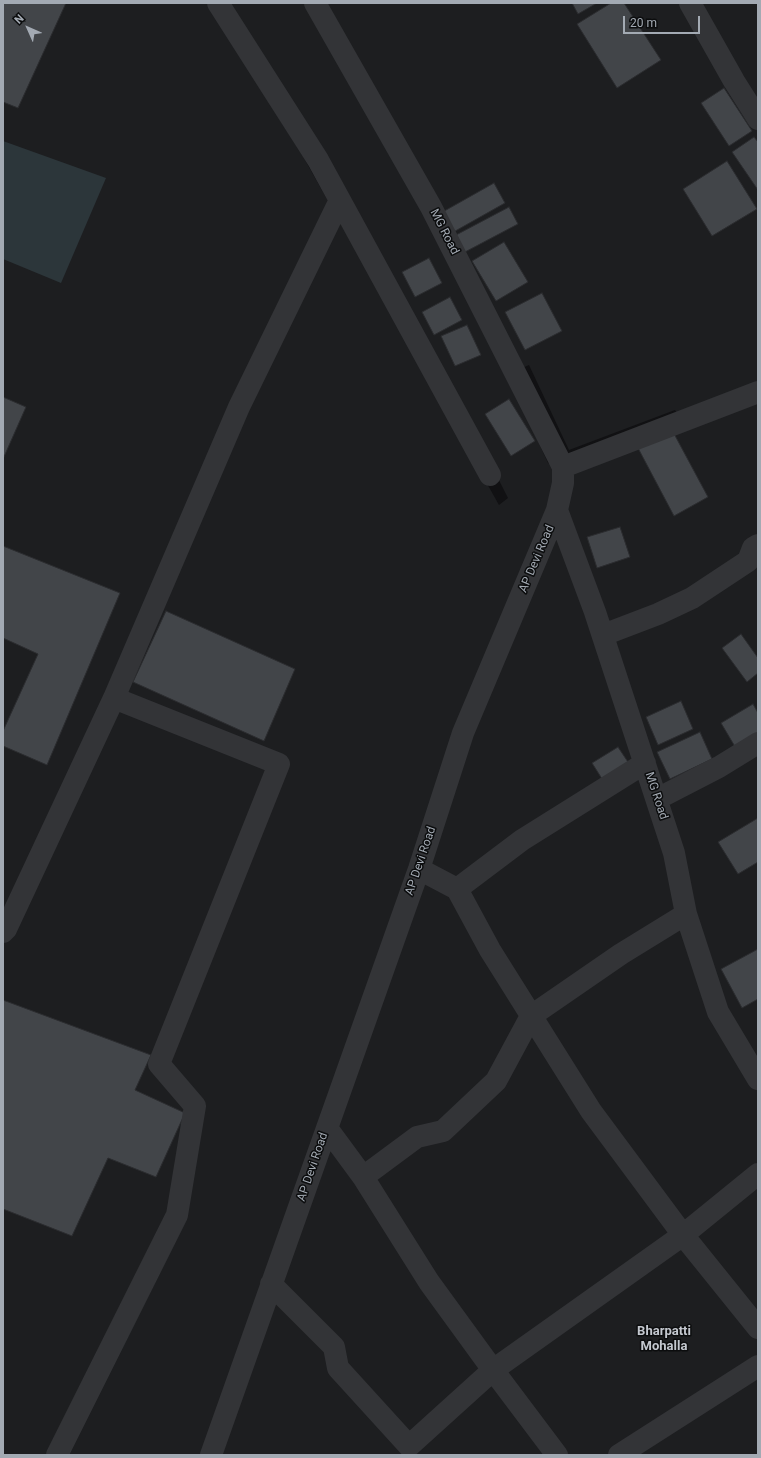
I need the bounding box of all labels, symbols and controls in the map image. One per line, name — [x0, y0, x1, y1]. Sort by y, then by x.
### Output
north arrow — [8, 8, 48, 48]
scale bar — [625, 8, 702, 34]
text: N — [12, 12, 26, 27]
text: 20 m — [630, 16, 657, 30]
street label: MG Road — [426, 207, 462, 257]
street label: AP Devi Road — [516, 523, 558, 595]
street label: MG Road — [642, 770, 670, 822]
street label: AP Devi Road — [403, 825, 439, 897]
street label: AP Devi Road — [295, 1131, 331, 1203]
district label: Bharpatti Mohalla — [637, 1324, 691, 1355]

